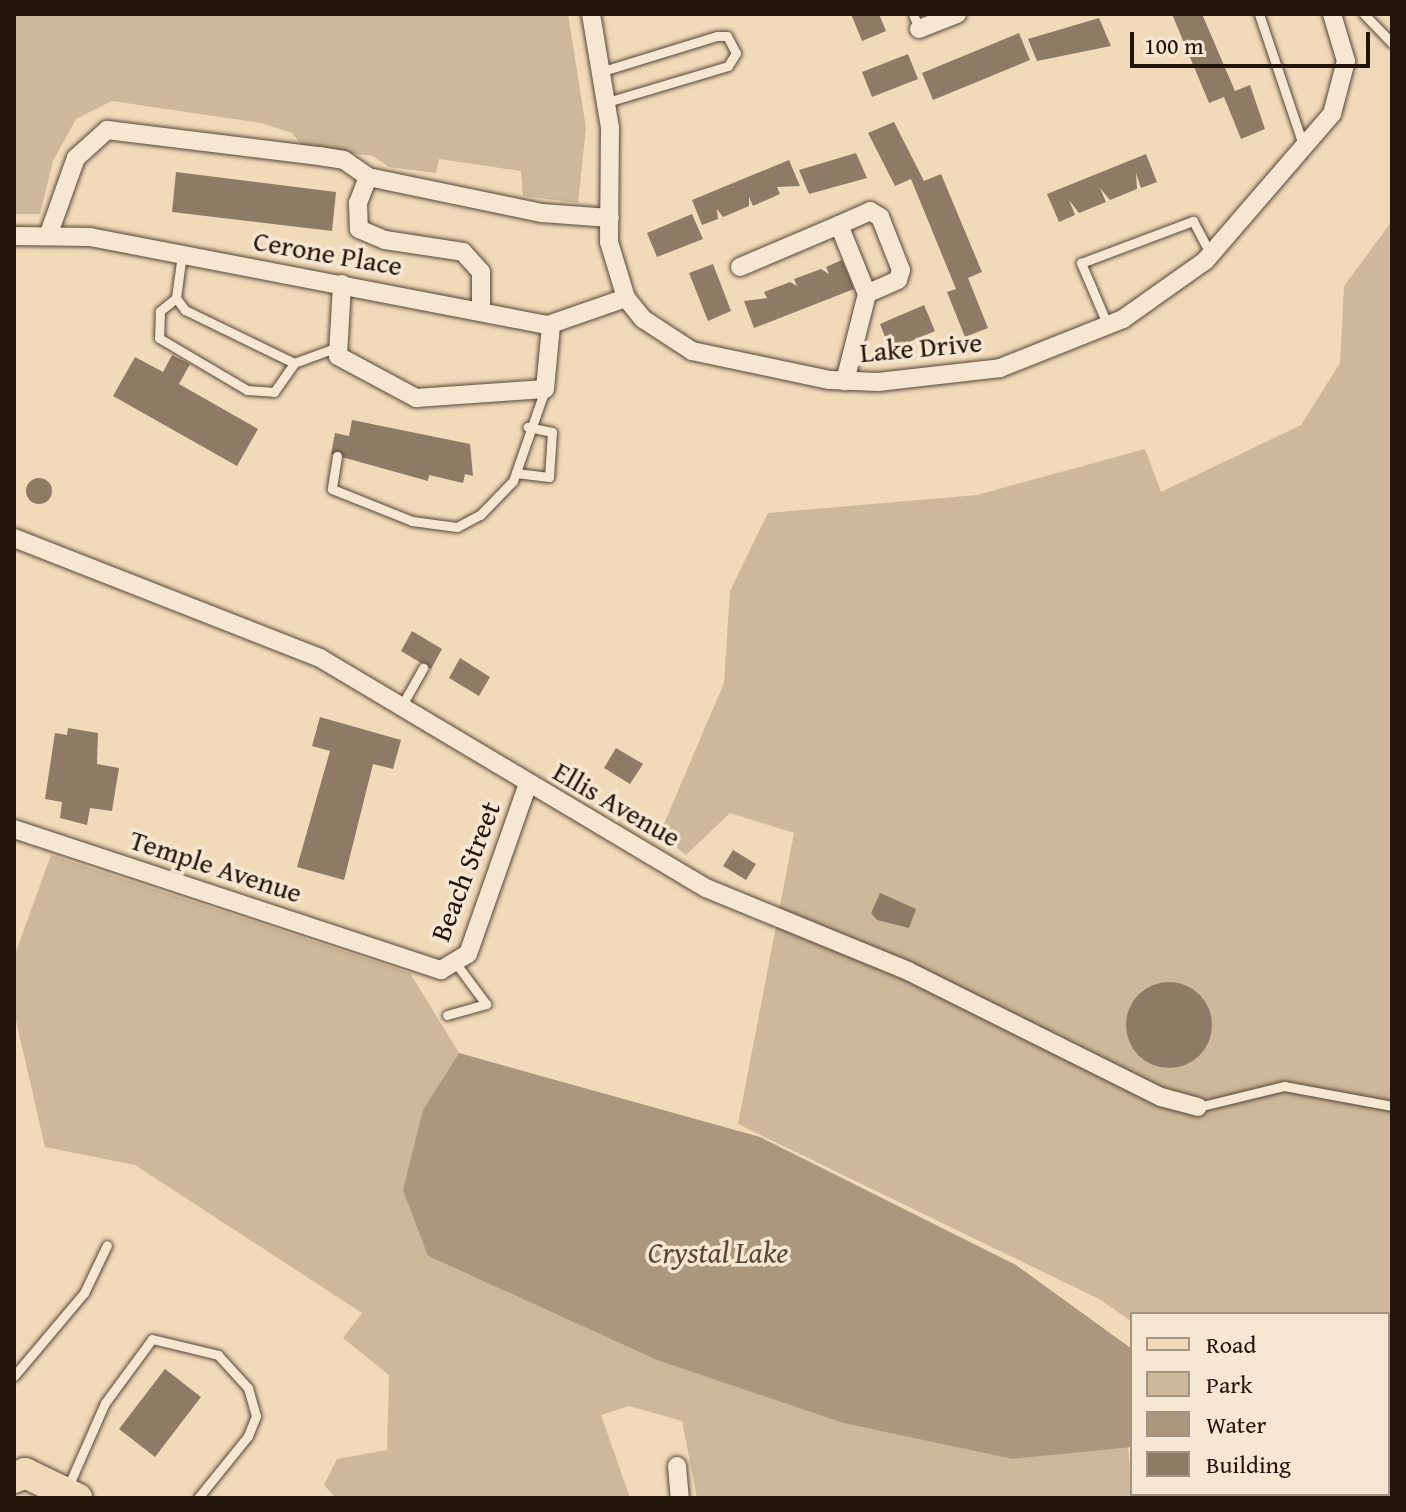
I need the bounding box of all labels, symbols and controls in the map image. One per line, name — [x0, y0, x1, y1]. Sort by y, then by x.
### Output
scale bar — [1134, 16, 1374, 66]
text: 100 m — [1144, 28, 1204, 63]
street label: Cerone Place — [251, 223, 405, 283]
street label: Lake Drive — [858, 325, 984, 369]
street label: Ellis Avenue — [548, 754, 686, 854]
street label: Beach Street — [423, 796, 507, 946]
street label: Temple Avenue — [126, 822, 306, 910]
water label: Crystal Lake — [648, 1234, 788, 1270]
legend — [1130, 1312, 1390, 1496]
text: Road — [1206, 1327, 1256, 1362]
text: Park — [1206, 1367, 1252, 1402]
text: Water — [1206, 1407, 1266, 1442]
text: Building — [1206, 1447, 1291, 1482]

